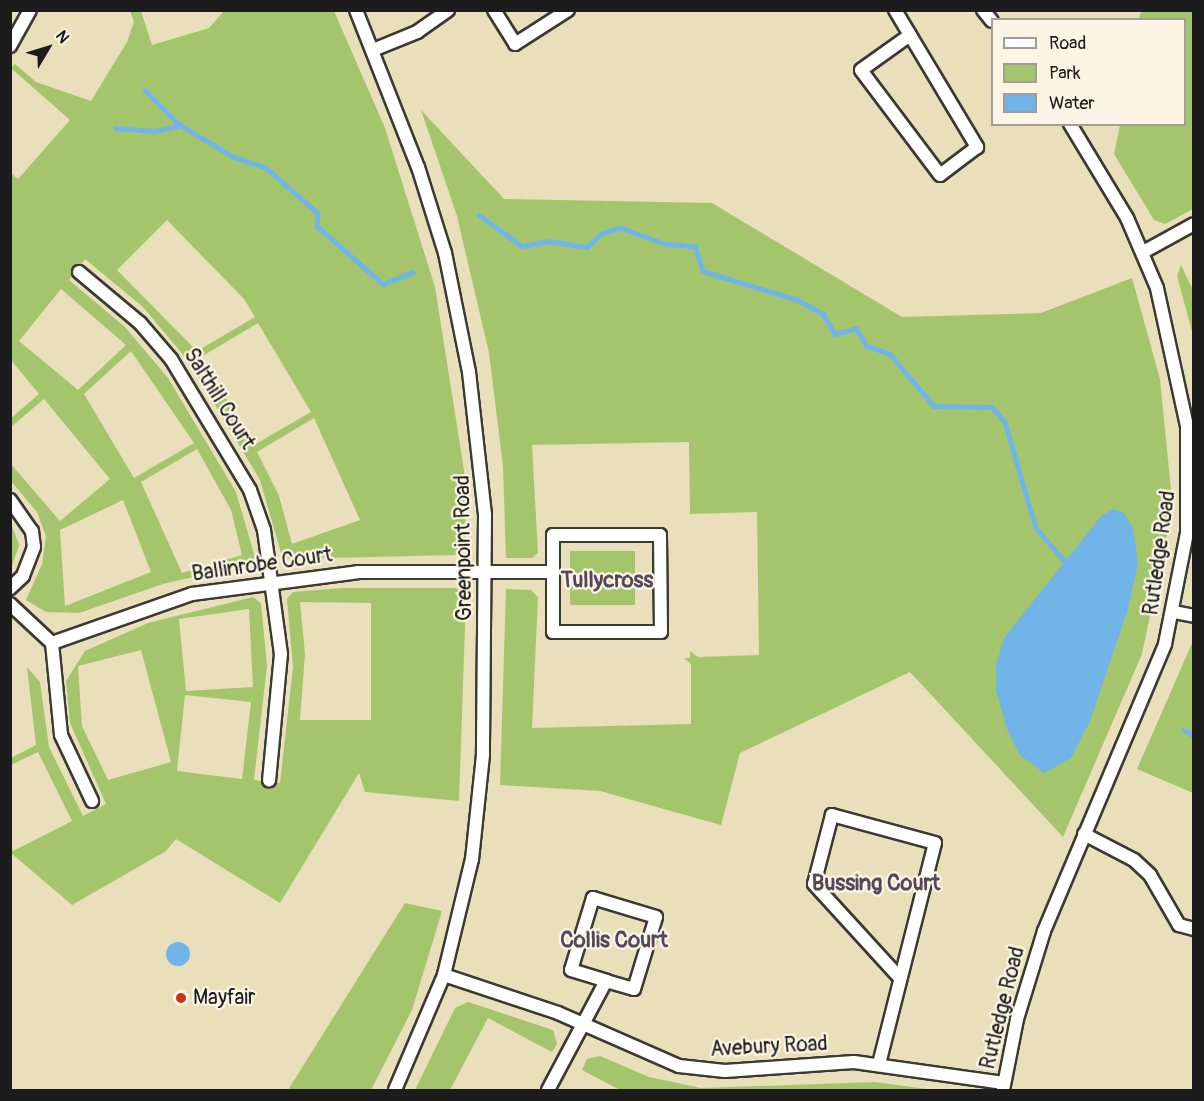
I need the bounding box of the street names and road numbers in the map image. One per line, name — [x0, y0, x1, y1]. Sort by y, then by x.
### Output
street label: Salthill Court — [178, 344, 260, 454]
street label: Greenpoint Road — [450, 475, 478, 621]
street label: Rutledge Road — [1139, 489, 1181, 617]
street label: Ballinrobe Court — [190, 543, 334, 587]
street label: Rutledge Road — [976, 944, 1030, 1072]
street label: Avebury Road — [710, 1031, 828, 1063]

